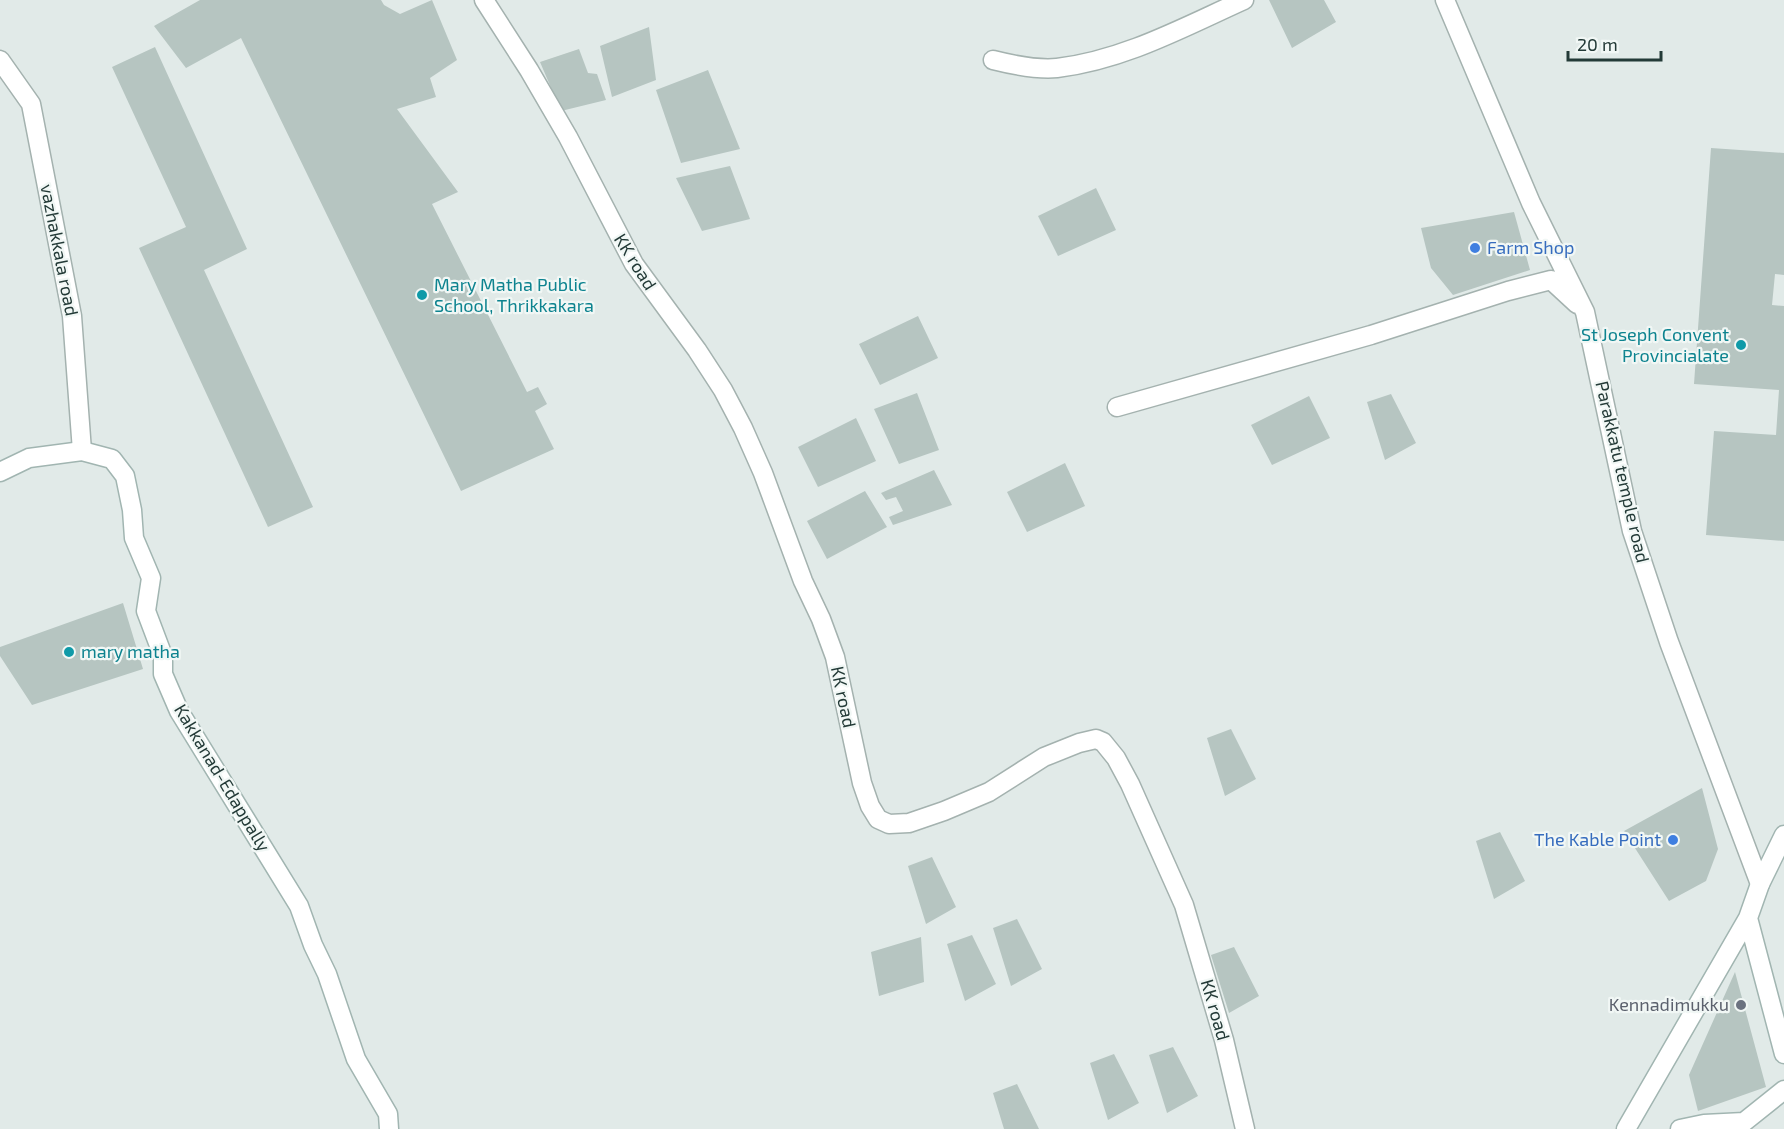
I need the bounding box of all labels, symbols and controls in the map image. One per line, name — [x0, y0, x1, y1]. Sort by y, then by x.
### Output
scale bar — [1568, 24, 1661, 62]
text: 20 m — [1577, 33, 1618, 55]
street label: vazhakkala road — [36, 182, 84, 318]
street label: KK road — [610, 229, 662, 294]
place label: Farm Shop — [1487, 236, 1574, 258]
marker: Farm Shop — [1468, 241, 1482, 255]
place label: Mary Matha Public School, Thrikkakara — [434, 273, 594, 316]
marker: Mary Matha Public School, Thrikkakara — [415, 288, 429, 302]
place label: St Joseph Convent Provincialate — [1581, 323, 1729, 366]
marker: St Joseph Convent Provincialate — [1734, 338, 1748, 352]
street label: Parakkatu temple road — [1591, 379, 1655, 565]
place label: mary matha — [81, 640, 180, 662]
marker: mary matha — [62, 645, 76, 659]
street label: KK road — [827, 664, 861, 730]
street label: Kakkanad-Edappally — [170, 700, 276, 856]
place label: The Kable Point — [1534, 828, 1661, 850]
marker: The Kable Point — [1666, 833, 1680, 847]
street label: KK road — [1197, 977, 1235, 1043]
place label: Kennadimukku — [1609, 993, 1729, 1015]
marker: Kennadimukku — [1734, 998, 1748, 1012]

